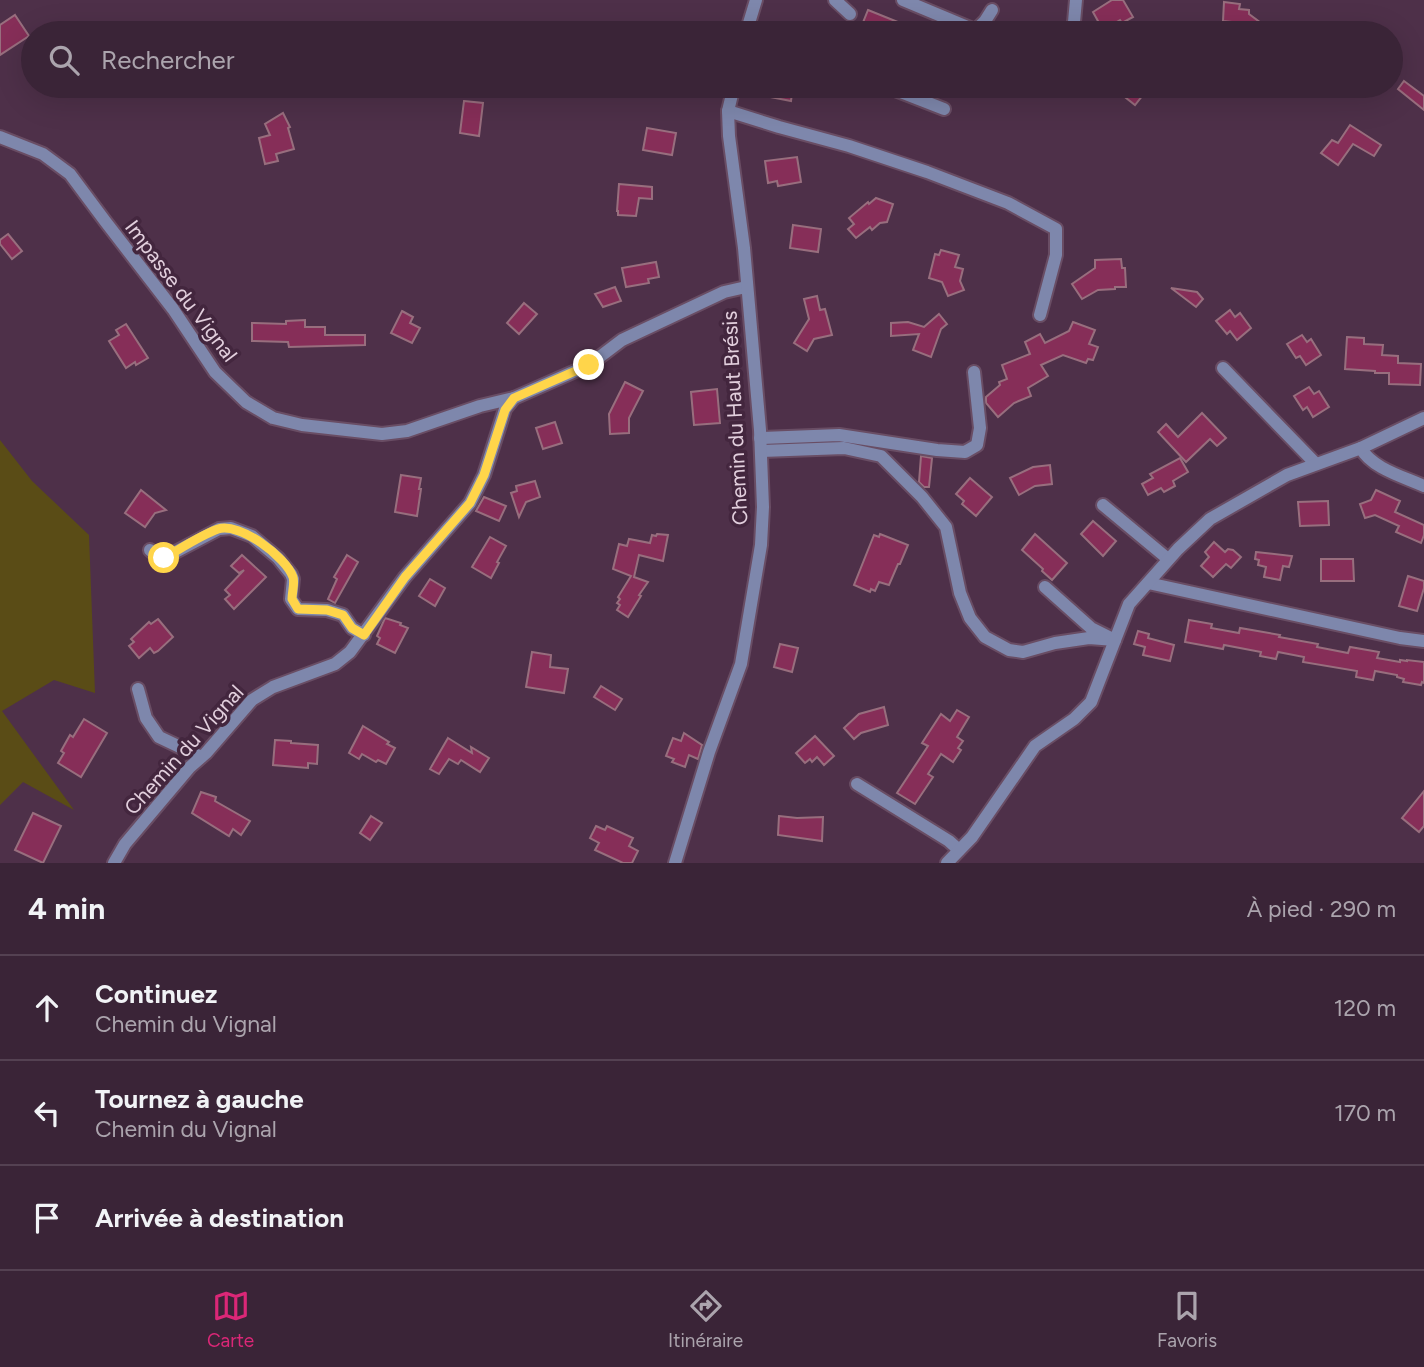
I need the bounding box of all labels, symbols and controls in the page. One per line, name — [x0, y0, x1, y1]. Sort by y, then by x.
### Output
search box — [21, 21, 1403, 98]
icon: search — [45, 41, 83, 79]
text: Rechercher — [101, 44, 235, 76]
street label: Impasse du Vignal — [120, 215, 243, 366]
street label: Chemin du Haut Brésis — [716, 310, 753, 526]
route end — [573, 349, 604, 380]
route start — [148, 542, 179, 573]
street label: Chemin du Vignal — [119, 680, 248, 820]
text: 4 min — [28, 890, 105, 927]
text: À pied · 290 m — [1247, 895, 1396, 923]
text: Continuez — [95, 978, 217, 1010]
icon: ahead — [28, 989, 66, 1027]
text: 120 m — [1334, 994, 1396, 1022]
text: Chemin du Vignal — [95, 1010, 277, 1038]
text: Tournez à gauche — [95, 1083, 304, 1115]
icon: left — [28, 1094, 66, 1132]
text: 170 m — [1334, 1099, 1396, 1127]
text: Chemin du Vignal — [95, 1115, 277, 1143]
icon: arrive — [28, 1199, 66, 1237]
text: Arrivée à destination — [95, 1202, 344, 1234]
tab: Carte — [207, 1287, 254, 1352]
tab: Itinéraire — [668, 1287, 743, 1352]
tab: Favoris — [1157, 1287, 1217, 1352]

